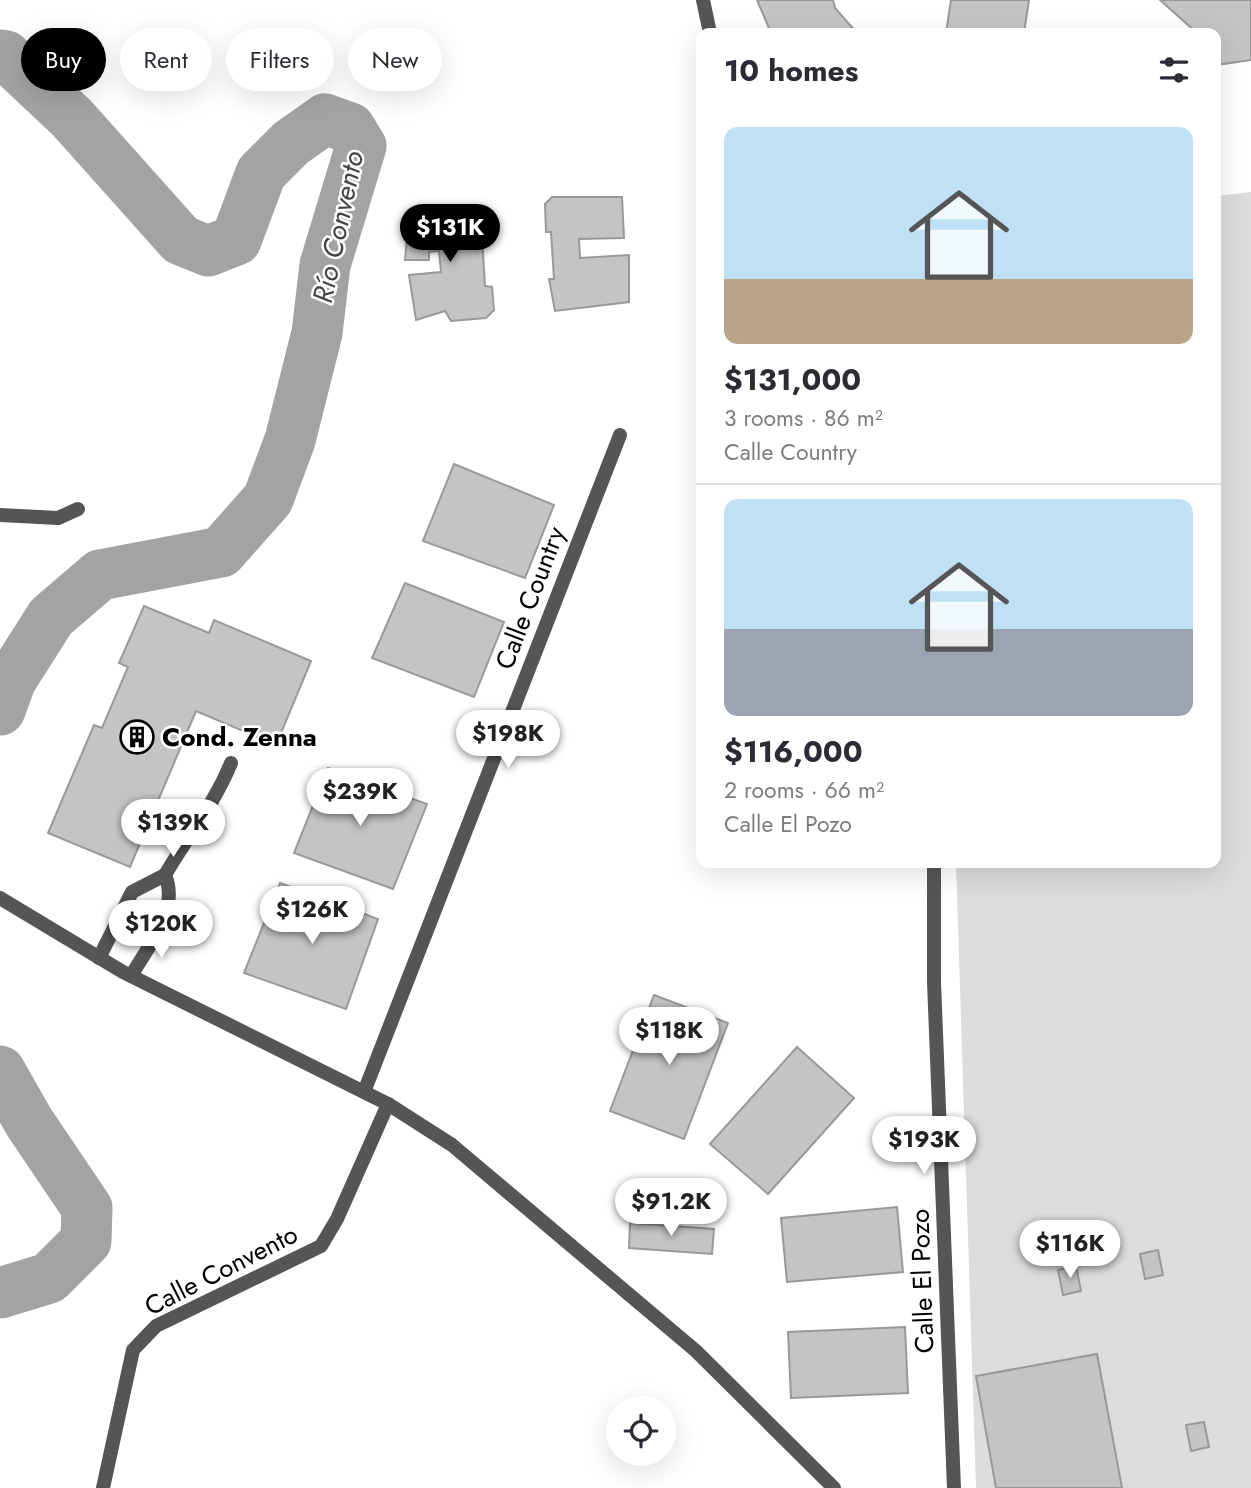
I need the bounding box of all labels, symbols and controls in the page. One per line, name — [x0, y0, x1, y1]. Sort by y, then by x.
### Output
chip: Buy — [21, 28, 106, 91]
chip: Rent — [120, 28, 212, 91]
chip: Filters — [226, 28, 334, 91]
chip: New — [348, 28, 442, 91]
text: 10 homes — [724, 49, 858, 92]
icon: filters — [1155, 51, 1193, 89]
water label: Río Convento — [302, 147, 374, 307]
icon: home — [896, 172, 1022, 298]
pin: $131K — [401, 204, 499, 264]
text: $131K — [416, 210, 484, 244]
text: $131,000 — [724, 358, 861, 401]
text: 3 rooms · 86 m² — [724, 401, 883, 435]
text: Calle Country — [724, 435, 857, 469]
street label: Calle Country — [485, 521, 575, 675]
icon: home — [896, 544, 1022, 670]
pin: $198K — [459, 710, 557, 770]
text: $198K — [472, 716, 544, 750]
building icon: Cond. Zenna — [118, 718, 156, 756]
place label: Cond. Zenna — [162, 718, 317, 756]
text: $116,000 — [724, 730, 863, 773]
pin: $239K — [311, 768, 409, 828]
text: 2 rooms · 66 m² — [724, 773, 884, 807]
text: $239K — [322, 774, 398, 808]
pin: $139K — [124, 800, 222, 859]
text: $139K — [137, 805, 209, 839]
text: Calle El Pozo — [724, 807, 852, 841]
pin: $126K — [263, 886, 361, 946]
text: $126K — [276, 892, 348, 926]
pin: $120K — [112, 900, 210, 960]
text: $120K — [125, 906, 197, 940]
pin: $118K — [620, 1007, 718, 1067]
text: $118K — [635, 1013, 703, 1047]
pin: $193K — [875, 1116, 973, 1176]
text: $193K — [888, 1122, 960, 1156]
pin: $91.2K — [614, 1178, 728, 1238]
text: $91.2K — [631, 1184, 711, 1218]
street label: Calle El Pozo — [900, 1208, 944, 1354]
street label: Calle Convento — [138, 1215, 304, 1325]
pin: $116K — [1021, 1220, 1119, 1280]
text: $116K — [1035, 1226, 1105, 1260]
map controls — [606, 1396, 676, 1466]
button: locate — [606, 1396, 676, 1466]

